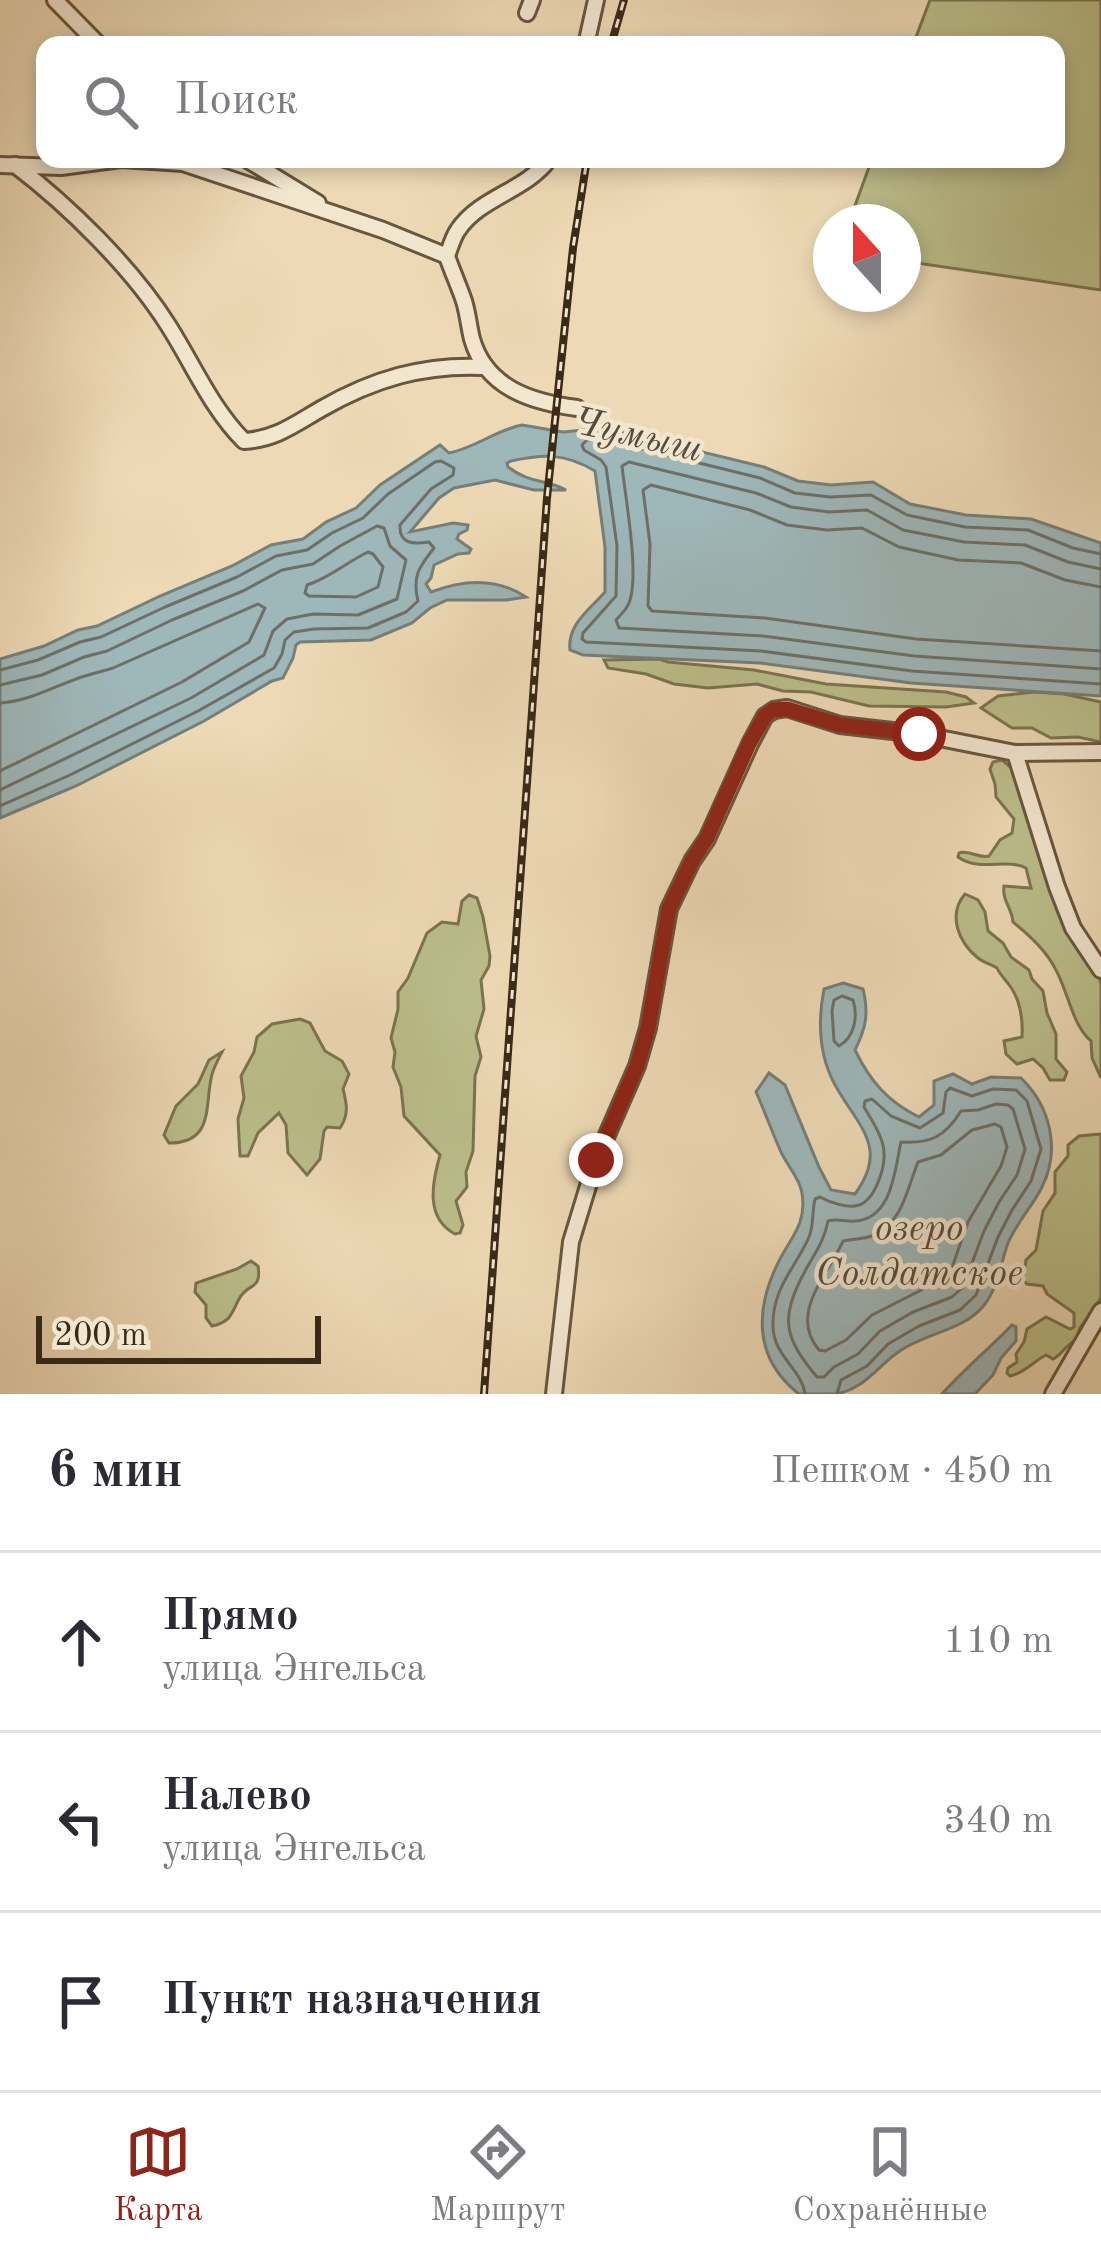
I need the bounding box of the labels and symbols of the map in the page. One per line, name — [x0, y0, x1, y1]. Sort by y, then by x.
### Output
north arrow — [813, 204, 921, 312]
water label: Чумыш — [568, 403, 706, 470]
route start — [892, 707, 946, 761]
route end — [569, 1133, 623, 1187]
water label: озеро Солдатское — [815, 1210, 1023, 1294]
scale bar — [36, 1310, 321, 1363]

